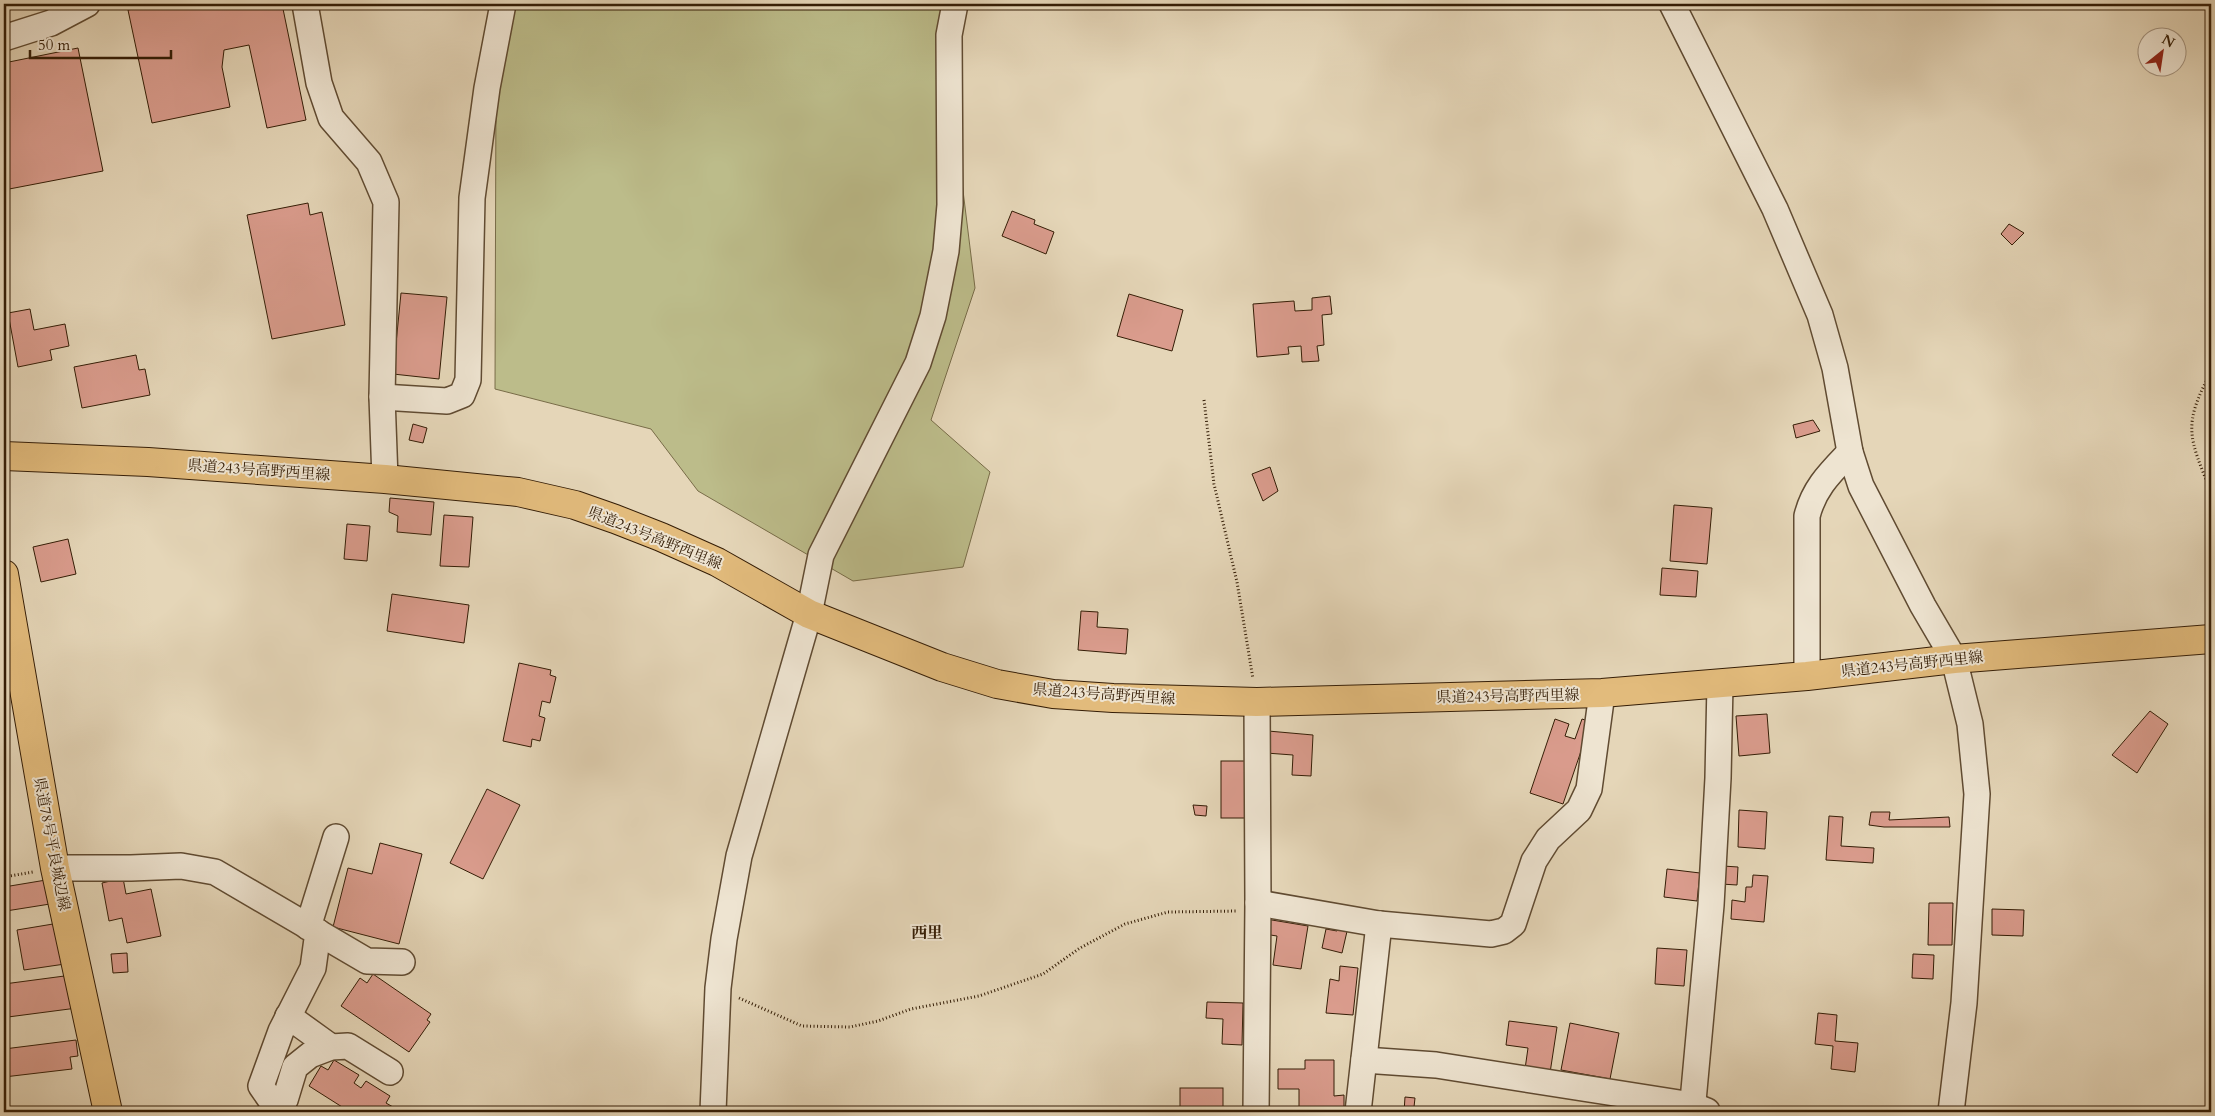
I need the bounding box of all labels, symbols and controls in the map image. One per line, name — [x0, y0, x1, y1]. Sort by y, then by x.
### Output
scale bar — [30, 28, 171, 60]
north arrow — [2138, 28, 2188, 78]
text: N — [2158, 30, 2178, 52]
text: 50 m — [38, 35, 70, 55]
street label: 県道243号高野西里線 — [187, 455, 331, 485]
street label: 県道243号高野西里線 — [585, 502, 725, 574]
street label: 県道243号高野西里線 — [1840, 647, 1984, 681]
street label: 県道243号高野西里線 — [1032, 679, 1176, 709]
street label: 県道243号高野西里線 — [1436, 685, 1580, 707]
street label: 県道78号平良城辺線 — [29, 776, 75, 912]
district label: 西里 — [911, 922, 943, 944]

